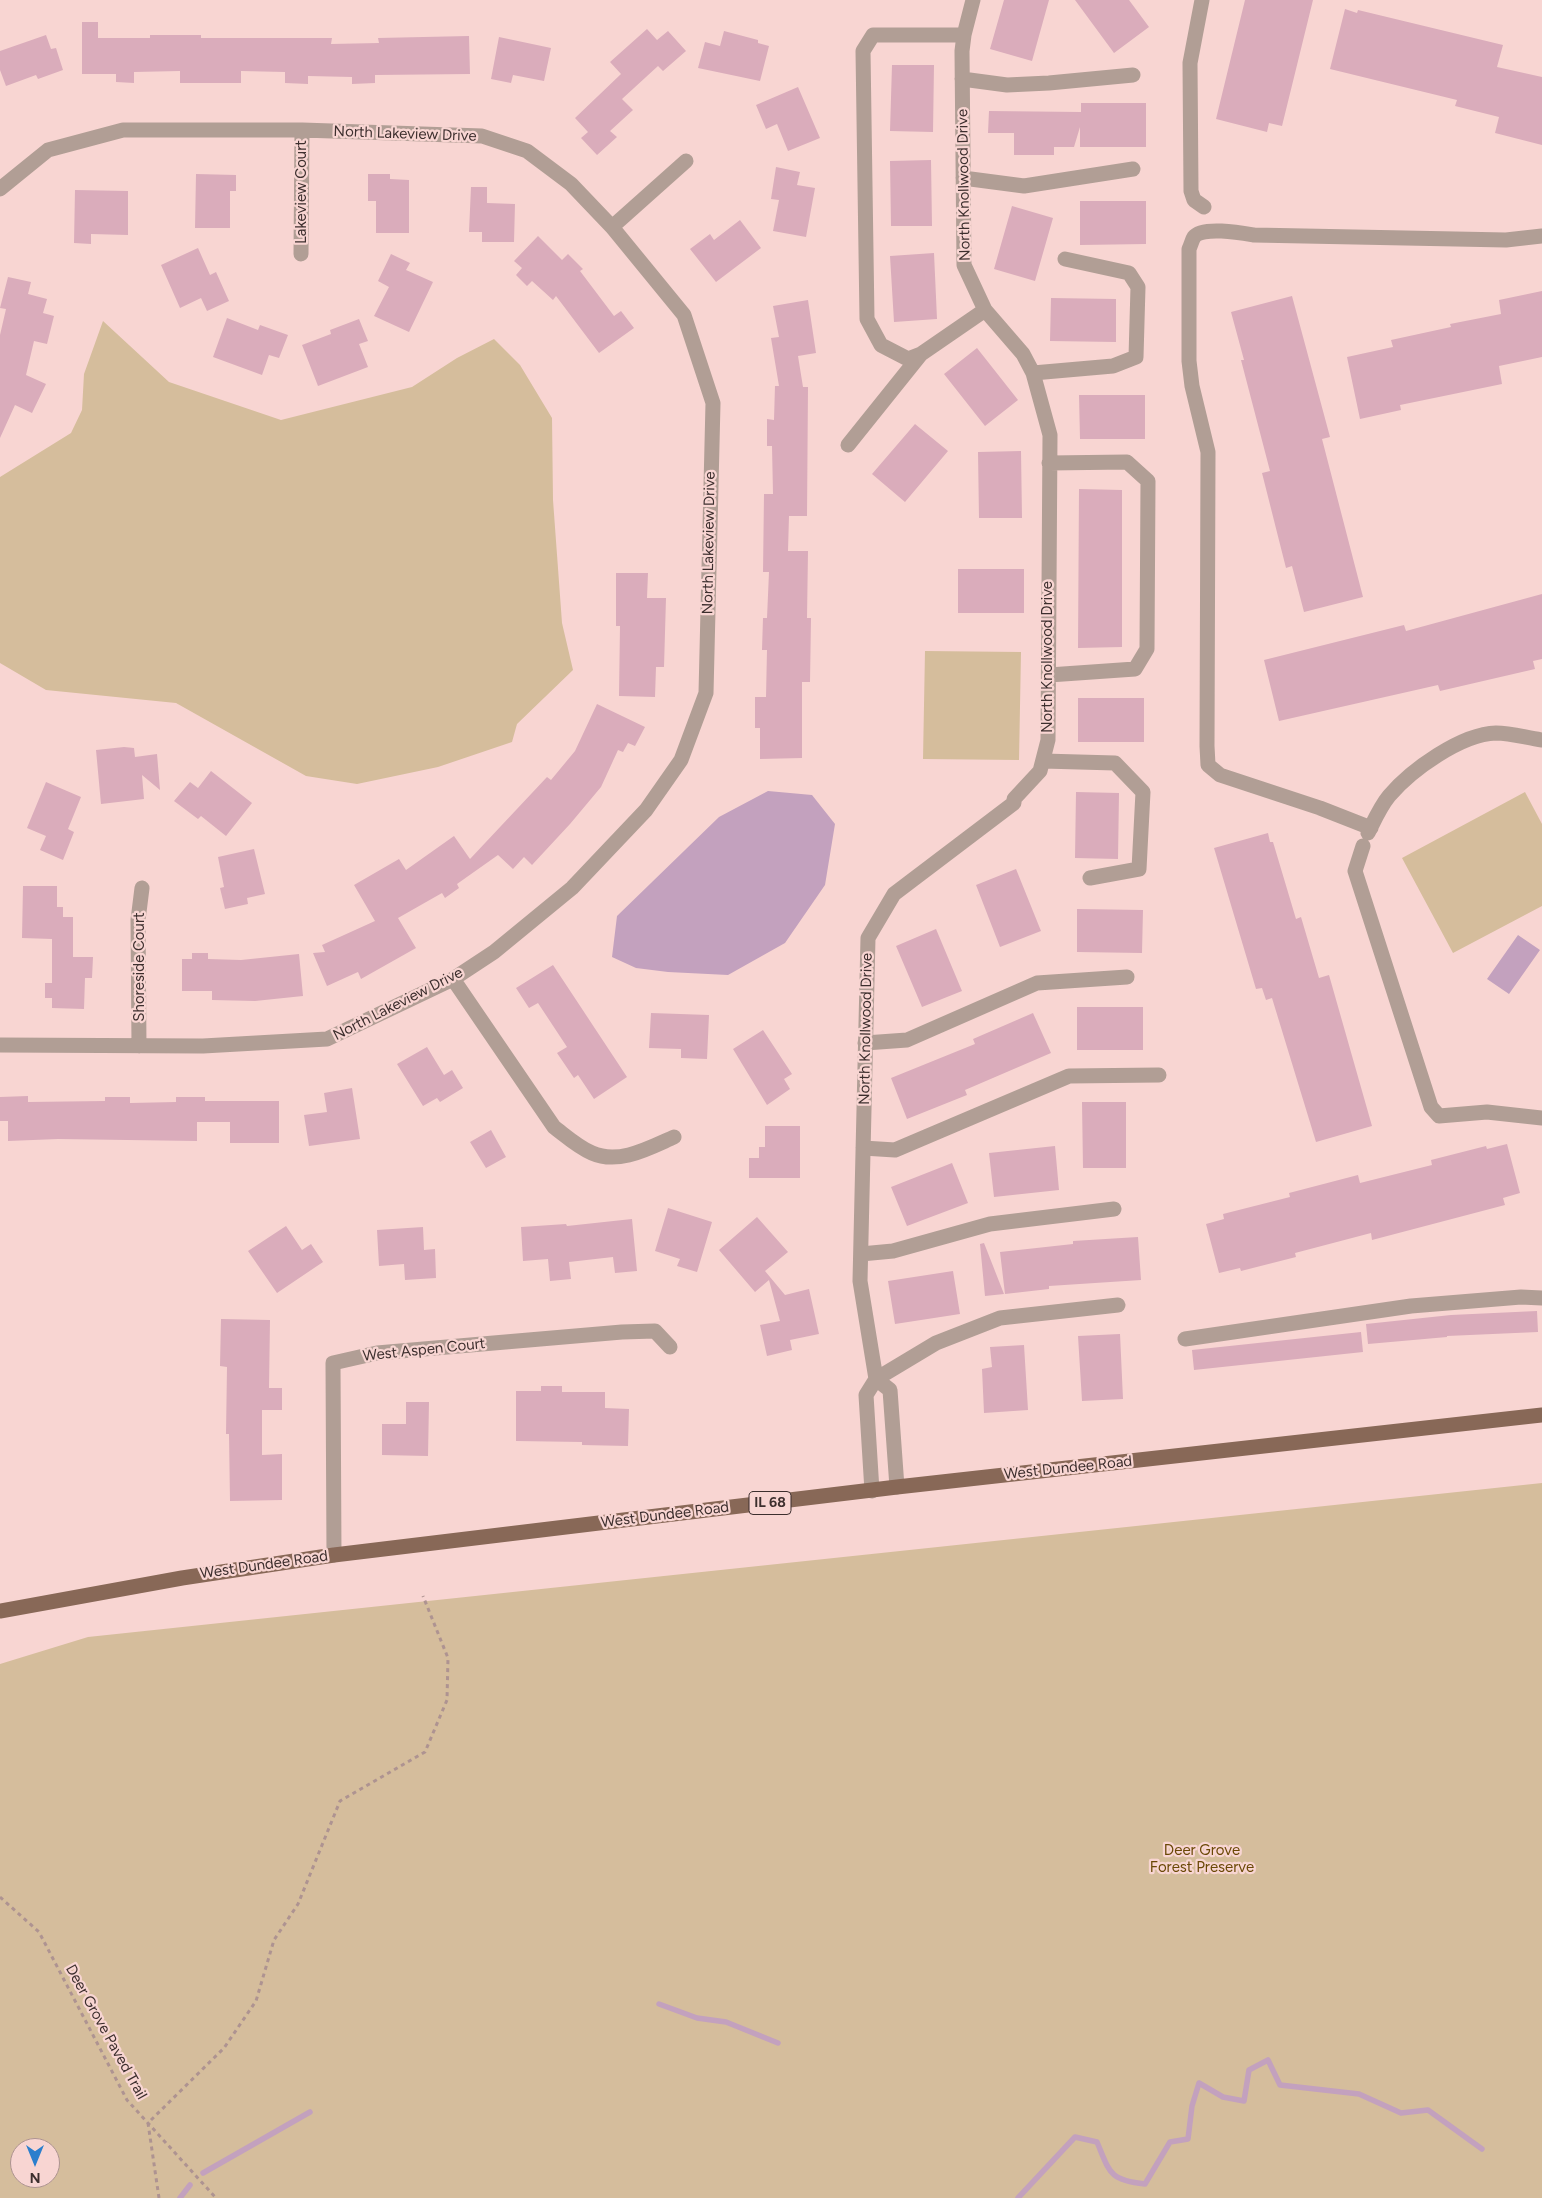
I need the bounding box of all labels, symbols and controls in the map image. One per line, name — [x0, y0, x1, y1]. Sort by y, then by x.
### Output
street label: North Knollwood Drive — [954, 109, 974, 261]
street label: North Lakeview Drive — [333, 123, 477, 145]
street label: Lakeview Court — [293, 140, 311, 244]
street label: North Lakeview Drive — [699, 471, 719, 615]
street label: North Knollwood Drive — [1039, 581, 1057, 733]
street label: Shoreside Court — [131, 912, 149, 1022]
street label: North Knollwood Drive — [856, 953, 876, 1105]
street label: North Lakeview Drive — [330, 963, 466, 1045]
street label: West Aspen Court — [362, 1335, 486, 1365]
street label: West Dundee Road — [1003, 1452, 1133, 1484]
road number: IL 68 — [749, 1492, 791, 1515]
street label: West Dundee Road — [600, 1498, 730, 1532]
street label: West Dundee Road — [199, 1547, 329, 1583]
park label: Deer Grove Forest Preserve — [1150, 1842, 1254, 1877]
street label: Deer Grove Paved Trail — [61, 1961, 151, 2103]
north arrow — [10, 2138, 60, 2188]
text: N — [30, 2169, 40, 2186]

